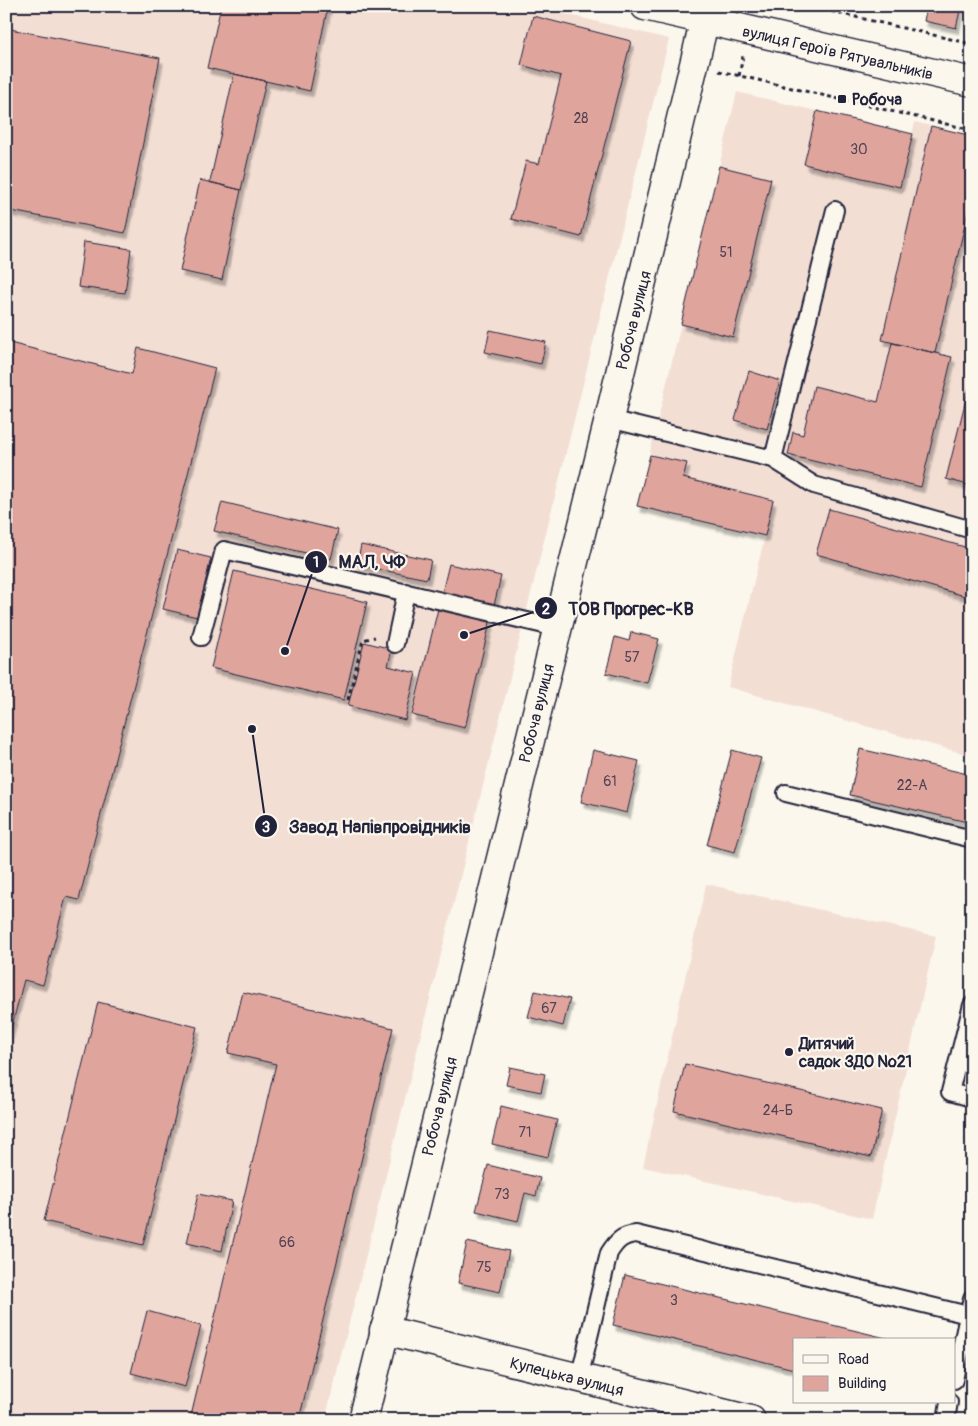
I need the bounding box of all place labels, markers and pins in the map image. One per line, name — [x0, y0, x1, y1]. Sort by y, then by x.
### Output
place label: Робоча — [852, 90, 902, 110]
marker: Робоча — [836, 93, 848, 105]
callout: МАЛ, ЧФ — [304, 546, 415, 579]
callout: ТОВ Прогрес-КВ — [534, 592, 704, 625]
callout: Завод Напівпровідників — [254, 810, 481, 843]
place label: Дитячий садок ЗДО №21 — [798, 1034, 912, 1072]
marker: Дитячий садок ЗДО №21 — [783, 1046, 795, 1058]

